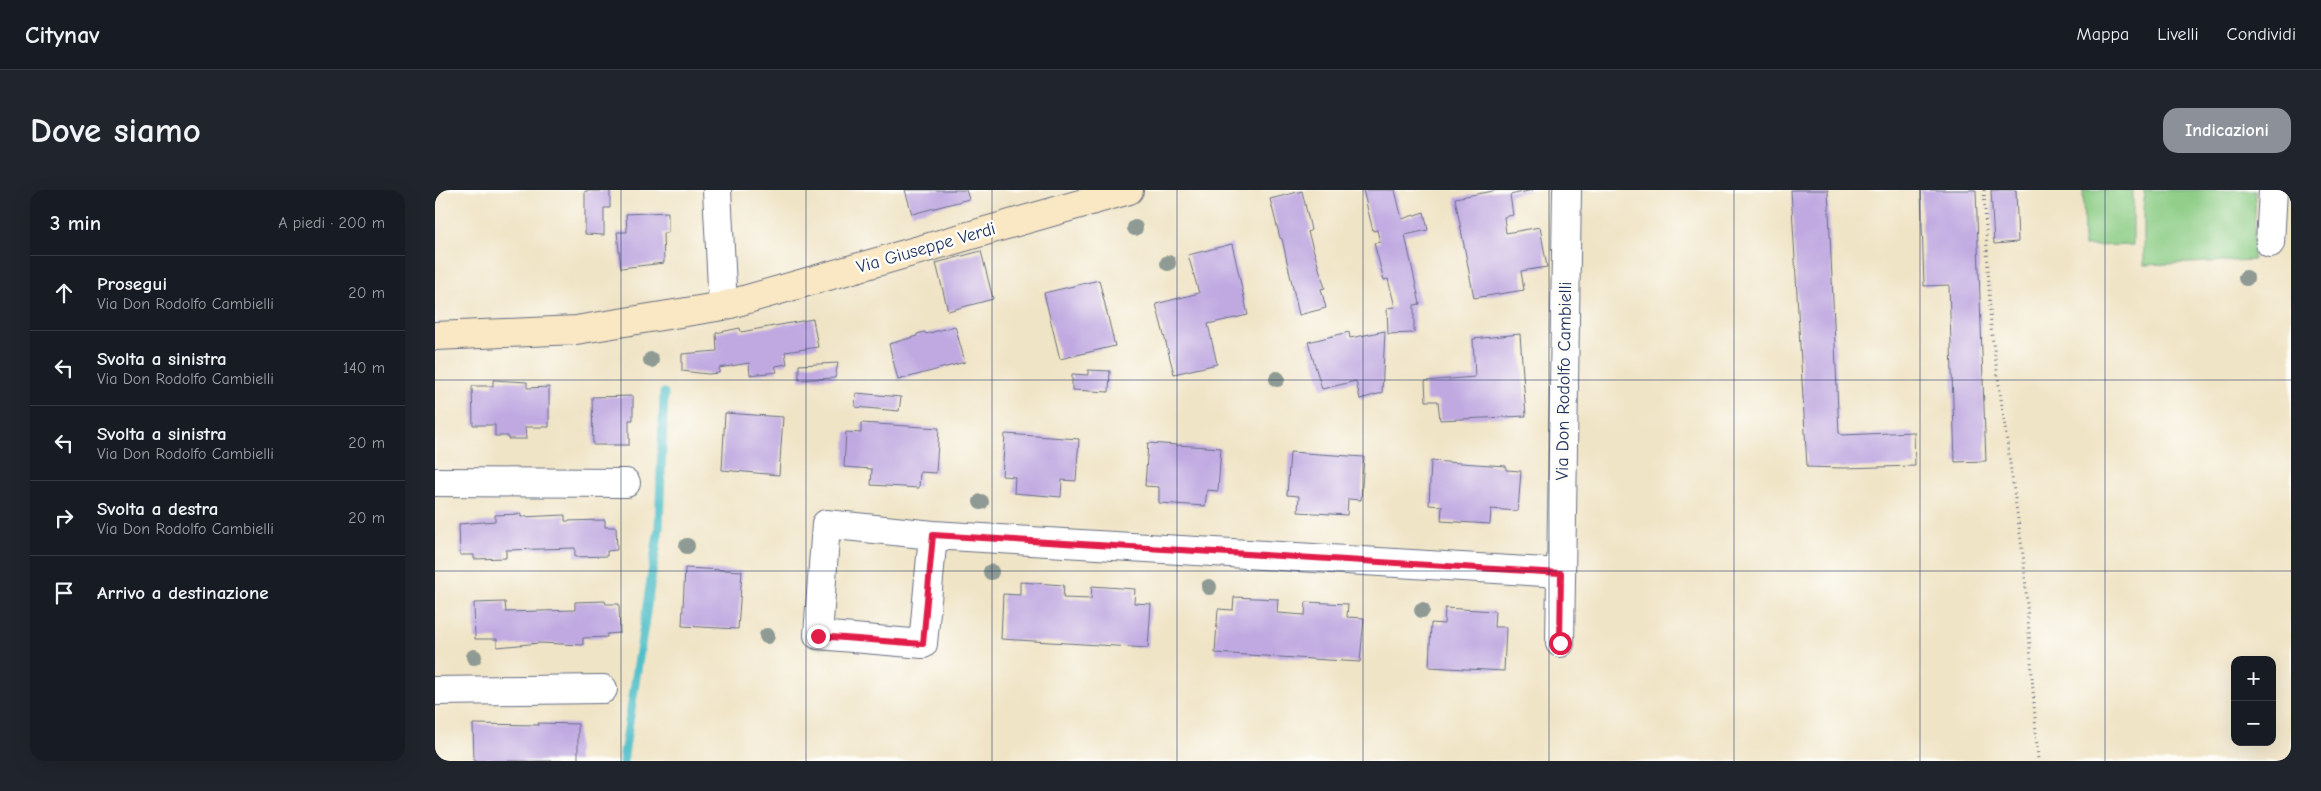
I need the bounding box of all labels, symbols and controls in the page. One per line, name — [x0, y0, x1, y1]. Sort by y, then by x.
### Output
text: Citynav — [25, 21, 100, 49]
text: Mappa — [2077, 24, 2129, 45]
text: Livelli — [2157, 24, 2199, 45]
text: Condividi — [2227, 24, 2296, 45]
button: Indicazioni — [2163, 108, 2291, 153]
text: Dove siamo — [30, 110, 201, 151]
text: 3 min — [50, 211, 101, 235]
text: A piedi · 200 m — [278, 214, 385, 232]
street label: Via Giuseppe Verdi — [854, 218, 998, 278]
text: Prosegui — [97, 273, 167, 295]
icon: ahead — [50, 279, 78, 307]
street label: Via Don Rodolfo Cambielli — [1552, 281, 1576, 481]
text: 20 m — [348, 284, 385, 302]
text: Via Don Rodolfo Cambielli — [97, 295, 274, 313]
text: Svolta a sinistra — [97, 348, 227, 370]
icon: left — [50, 354, 78, 382]
text: 140 m — [343, 359, 385, 377]
text: Via Don Rodolfo Cambielli — [97, 370, 274, 388]
text: Svolta a sinistra — [97, 423, 227, 445]
icon: left — [50, 429, 78, 457]
text: 20 m — [348, 434, 385, 452]
text: Via Don Rodolfo Cambielli — [97, 445, 274, 463]
text: Svolta a destra — [97, 498, 218, 520]
icon: right — [50, 504, 78, 532]
text: 20 m — [348, 509, 385, 527]
text: Via Don Rodolfo Cambielli — [97, 520, 274, 538]
icon: arrive — [50, 579, 78, 607]
text: Arrivo a destinazione — [97, 582, 269, 604]
route end — [807, 625, 830, 648]
route start — [1549, 632, 1572, 655]
map controls — [2231, 656, 2276, 746]
button: + — [2231, 656, 2276, 701]
button: − — [2231, 701, 2276, 746]

